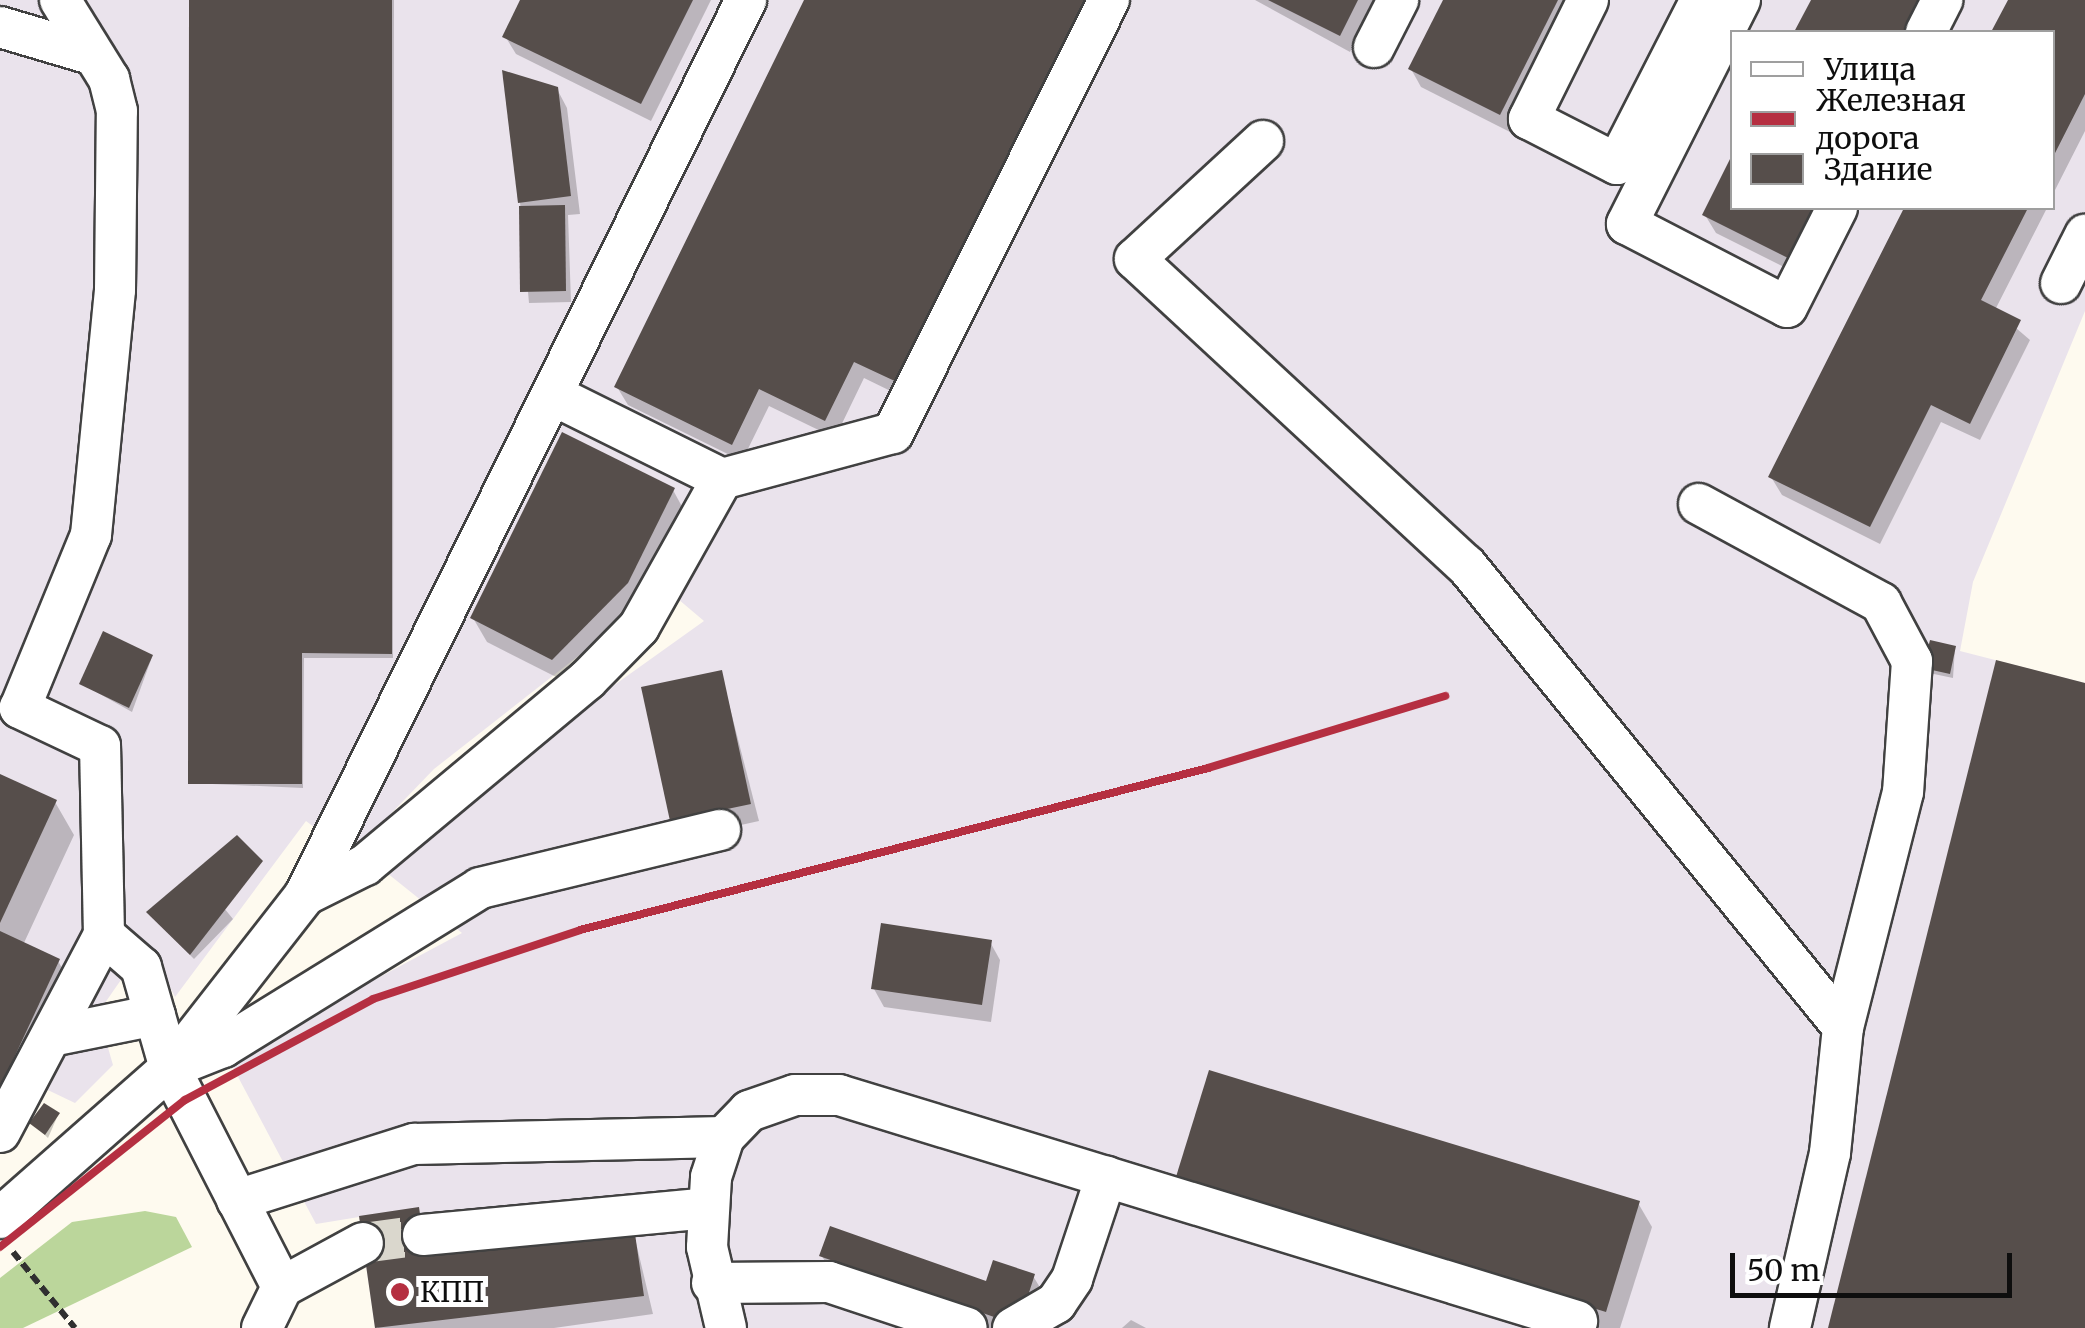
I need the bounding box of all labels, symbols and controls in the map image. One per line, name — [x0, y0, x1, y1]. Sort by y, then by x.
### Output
legend — [1730, 30, 2055, 210]
text: Улица — [1824, 50, 1916, 88]
text: Железная дорога — [1816, 81, 1966, 157]
text: Здание — [1824, 150, 1932, 188]
scale bar — [1735, 1233, 2018, 1295]
text: 50 m — [1747, 1251, 1820, 1289]
place label: КПП — [420, 1275, 484, 1309]
marker: КПП — [389, 1281, 411, 1303]

